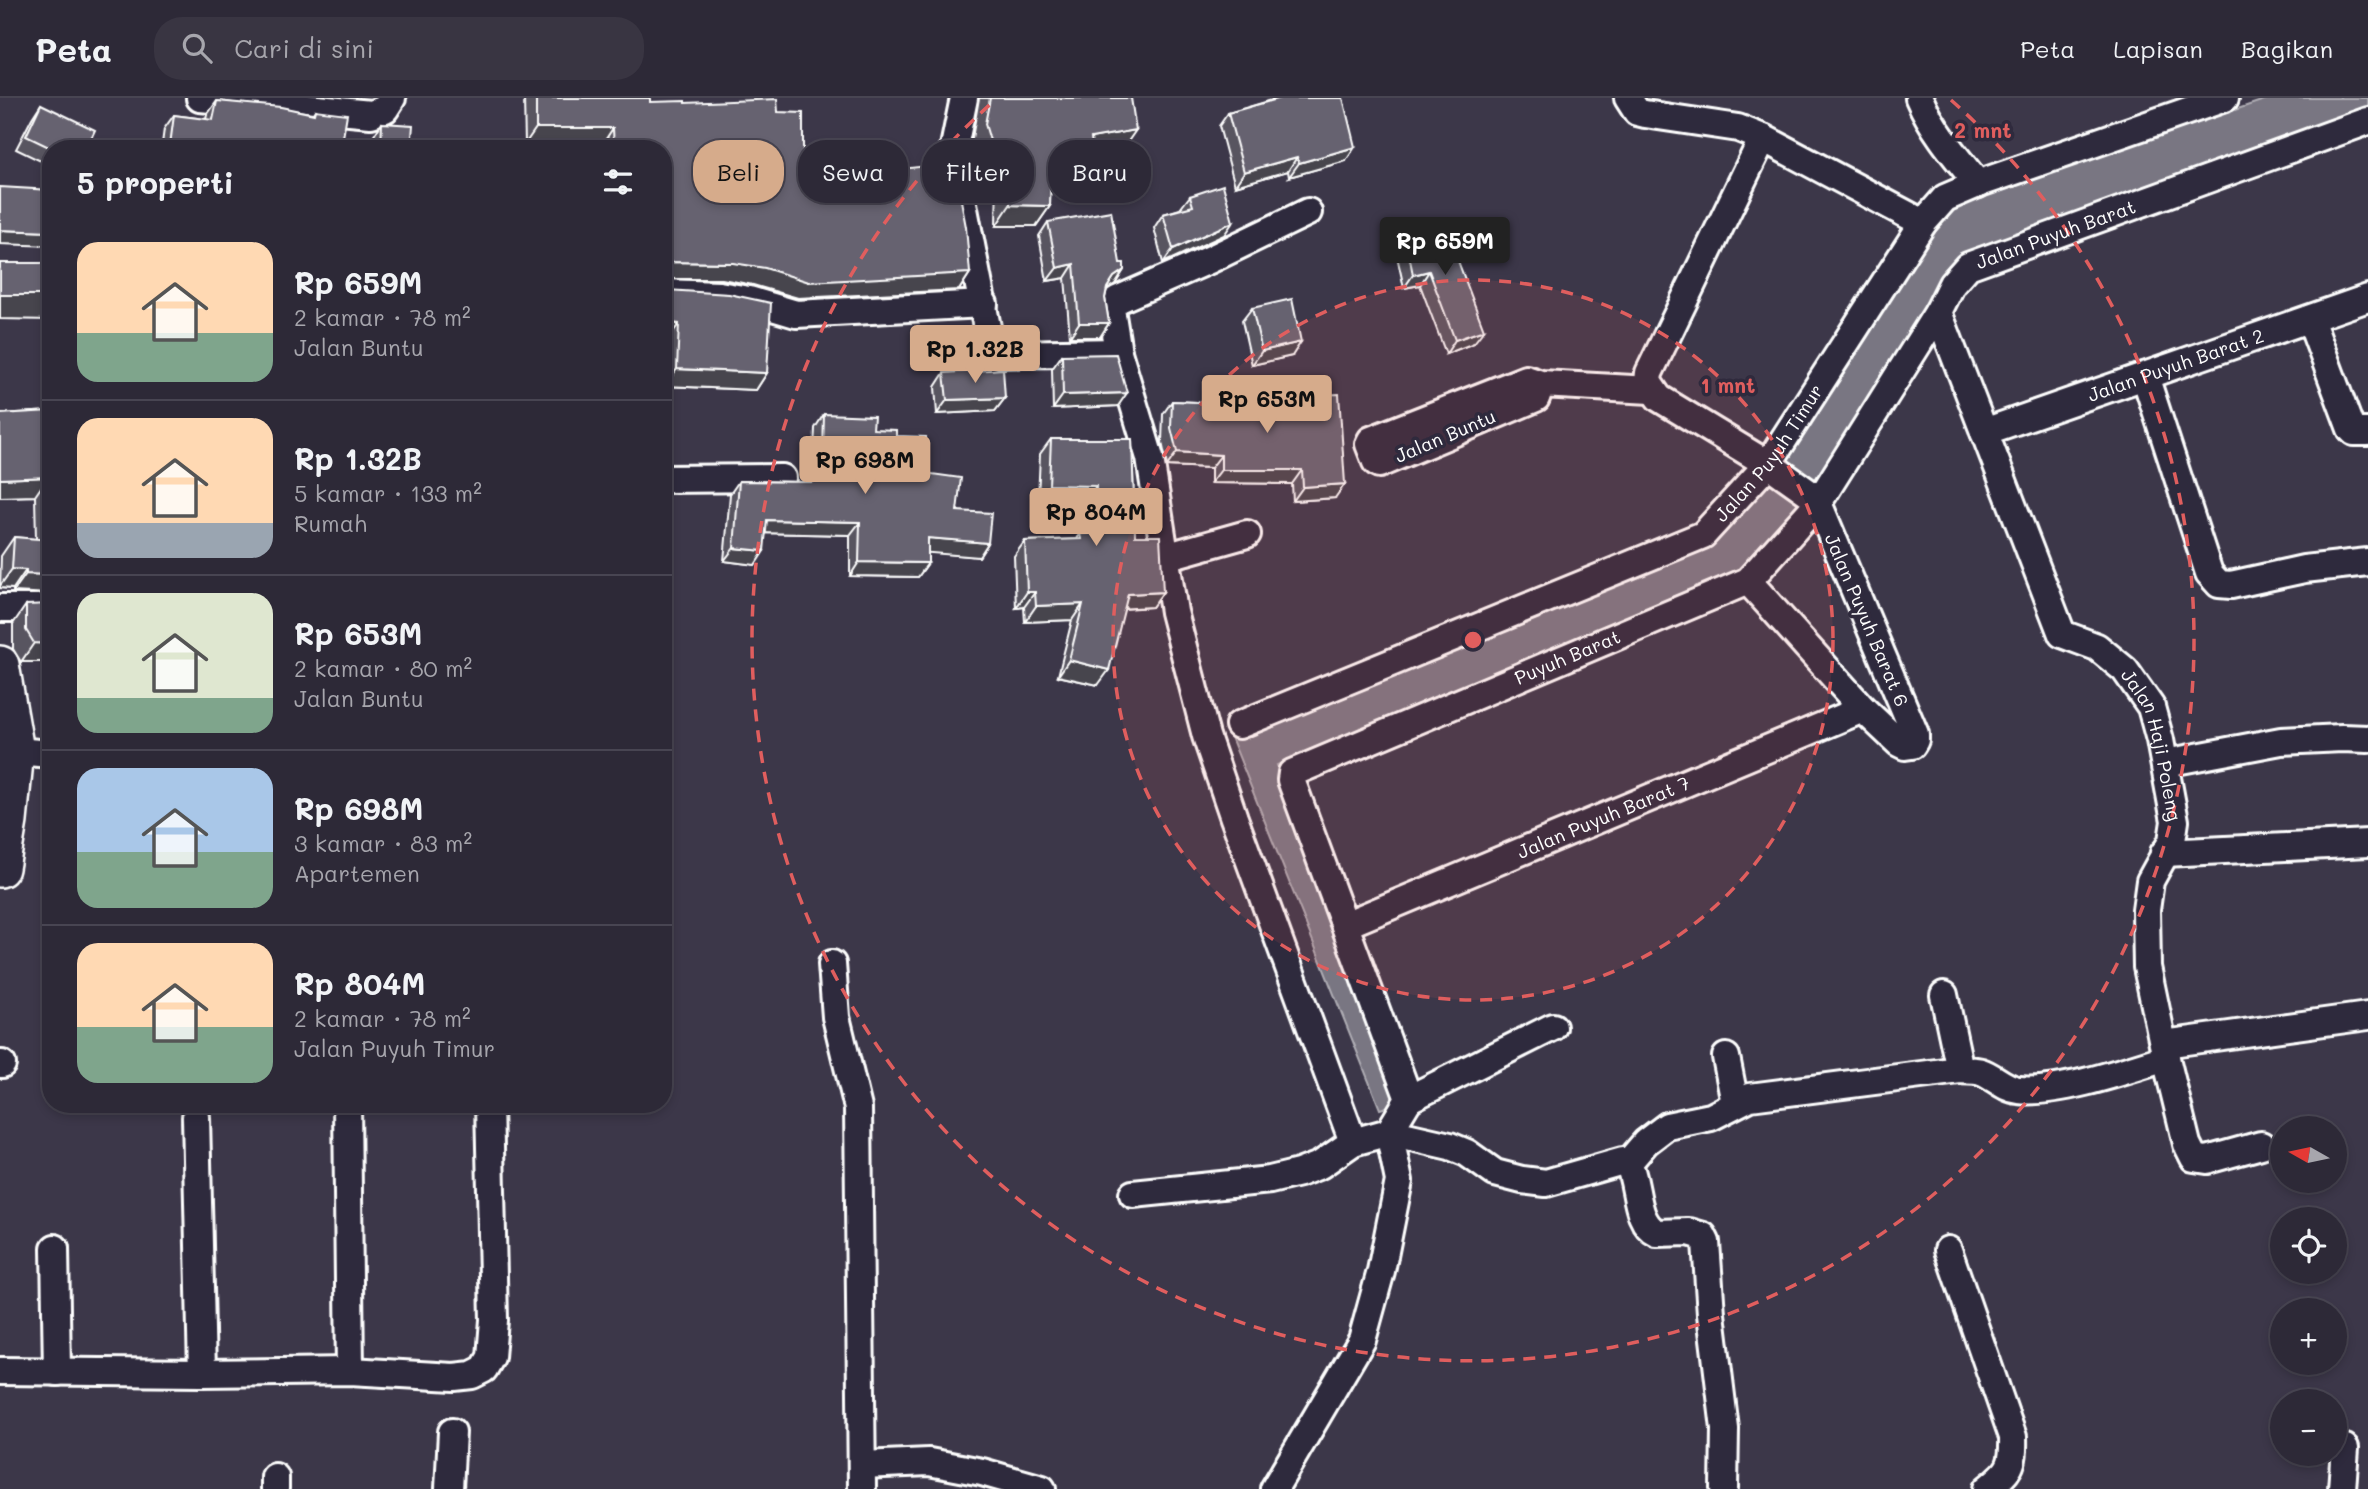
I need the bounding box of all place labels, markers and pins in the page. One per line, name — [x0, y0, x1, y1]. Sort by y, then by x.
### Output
pin: Rp 659M — [1380, 218, 1510, 277]
pin: Rp 1.32B — [903, 326, 1047, 385]
pin: Rp 653M — [1202, 376, 1332, 435]
pin: Rp 698M — [800, 436, 930, 496]
pin: Rp 804M — [1031, 489, 1161, 548]
centre of rings — [1461, 628, 1485, 652]

